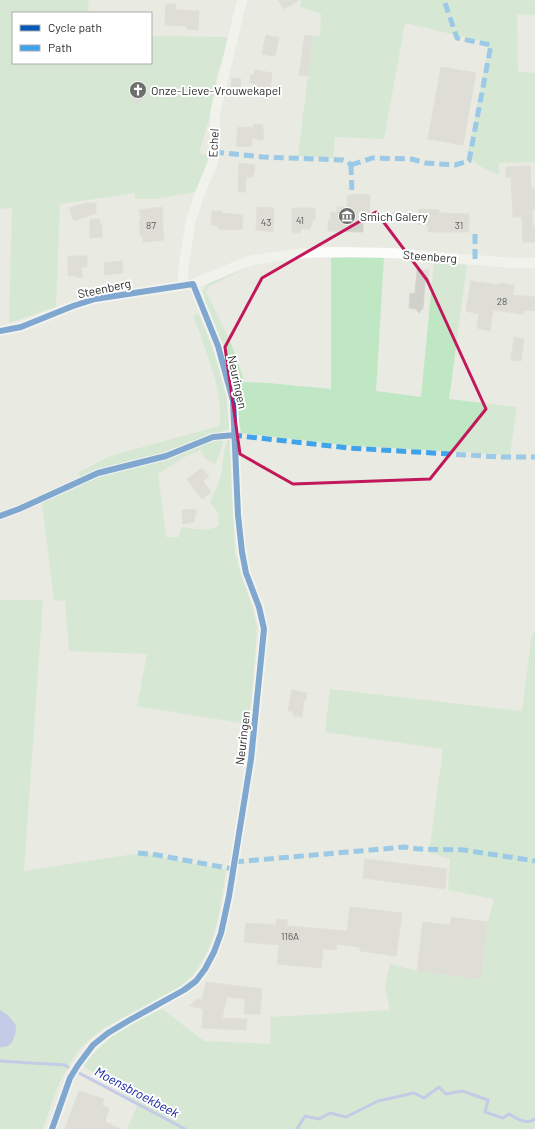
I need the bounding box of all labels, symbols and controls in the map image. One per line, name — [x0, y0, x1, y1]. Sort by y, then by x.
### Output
legend — [12, 12, 152, 64]
text: Cycle path — [48, 20, 102, 34]
text: Path — [48, 40, 72, 54]
church icon: Onze-Lieve-Vrouwekapel — [128, 80, 148, 100]
place label: Onze-Lieve-Vrouwekapel — [151, 83, 281, 97]
street label: Echel — [205, 128, 221, 158]
museum icon: Smich Galery — [337, 206, 357, 226]
place label: Smich Galery — [360, 209, 428, 223]
house number: 41 — [296, 214, 304, 226]
house number: 43 — [261, 216, 271, 228]
house number: 87 — [146, 219, 156, 231]
house number: 31 — [455, 219, 463, 231]
street label: Steenberg — [403, 247, 457, 265]
street label: Steenberg — [76, 276, 132, 300]
house number: 28 — [497, 295, 507, 307]
street label: Neuringen — [226, 354, 250, 410]
street label: Neuringen — [232, 710, 252, 766]
house number: 116A — [281, 930, 299, 942]
water label: Moensbroekbeek — [92, 1063, 183, 1121]

